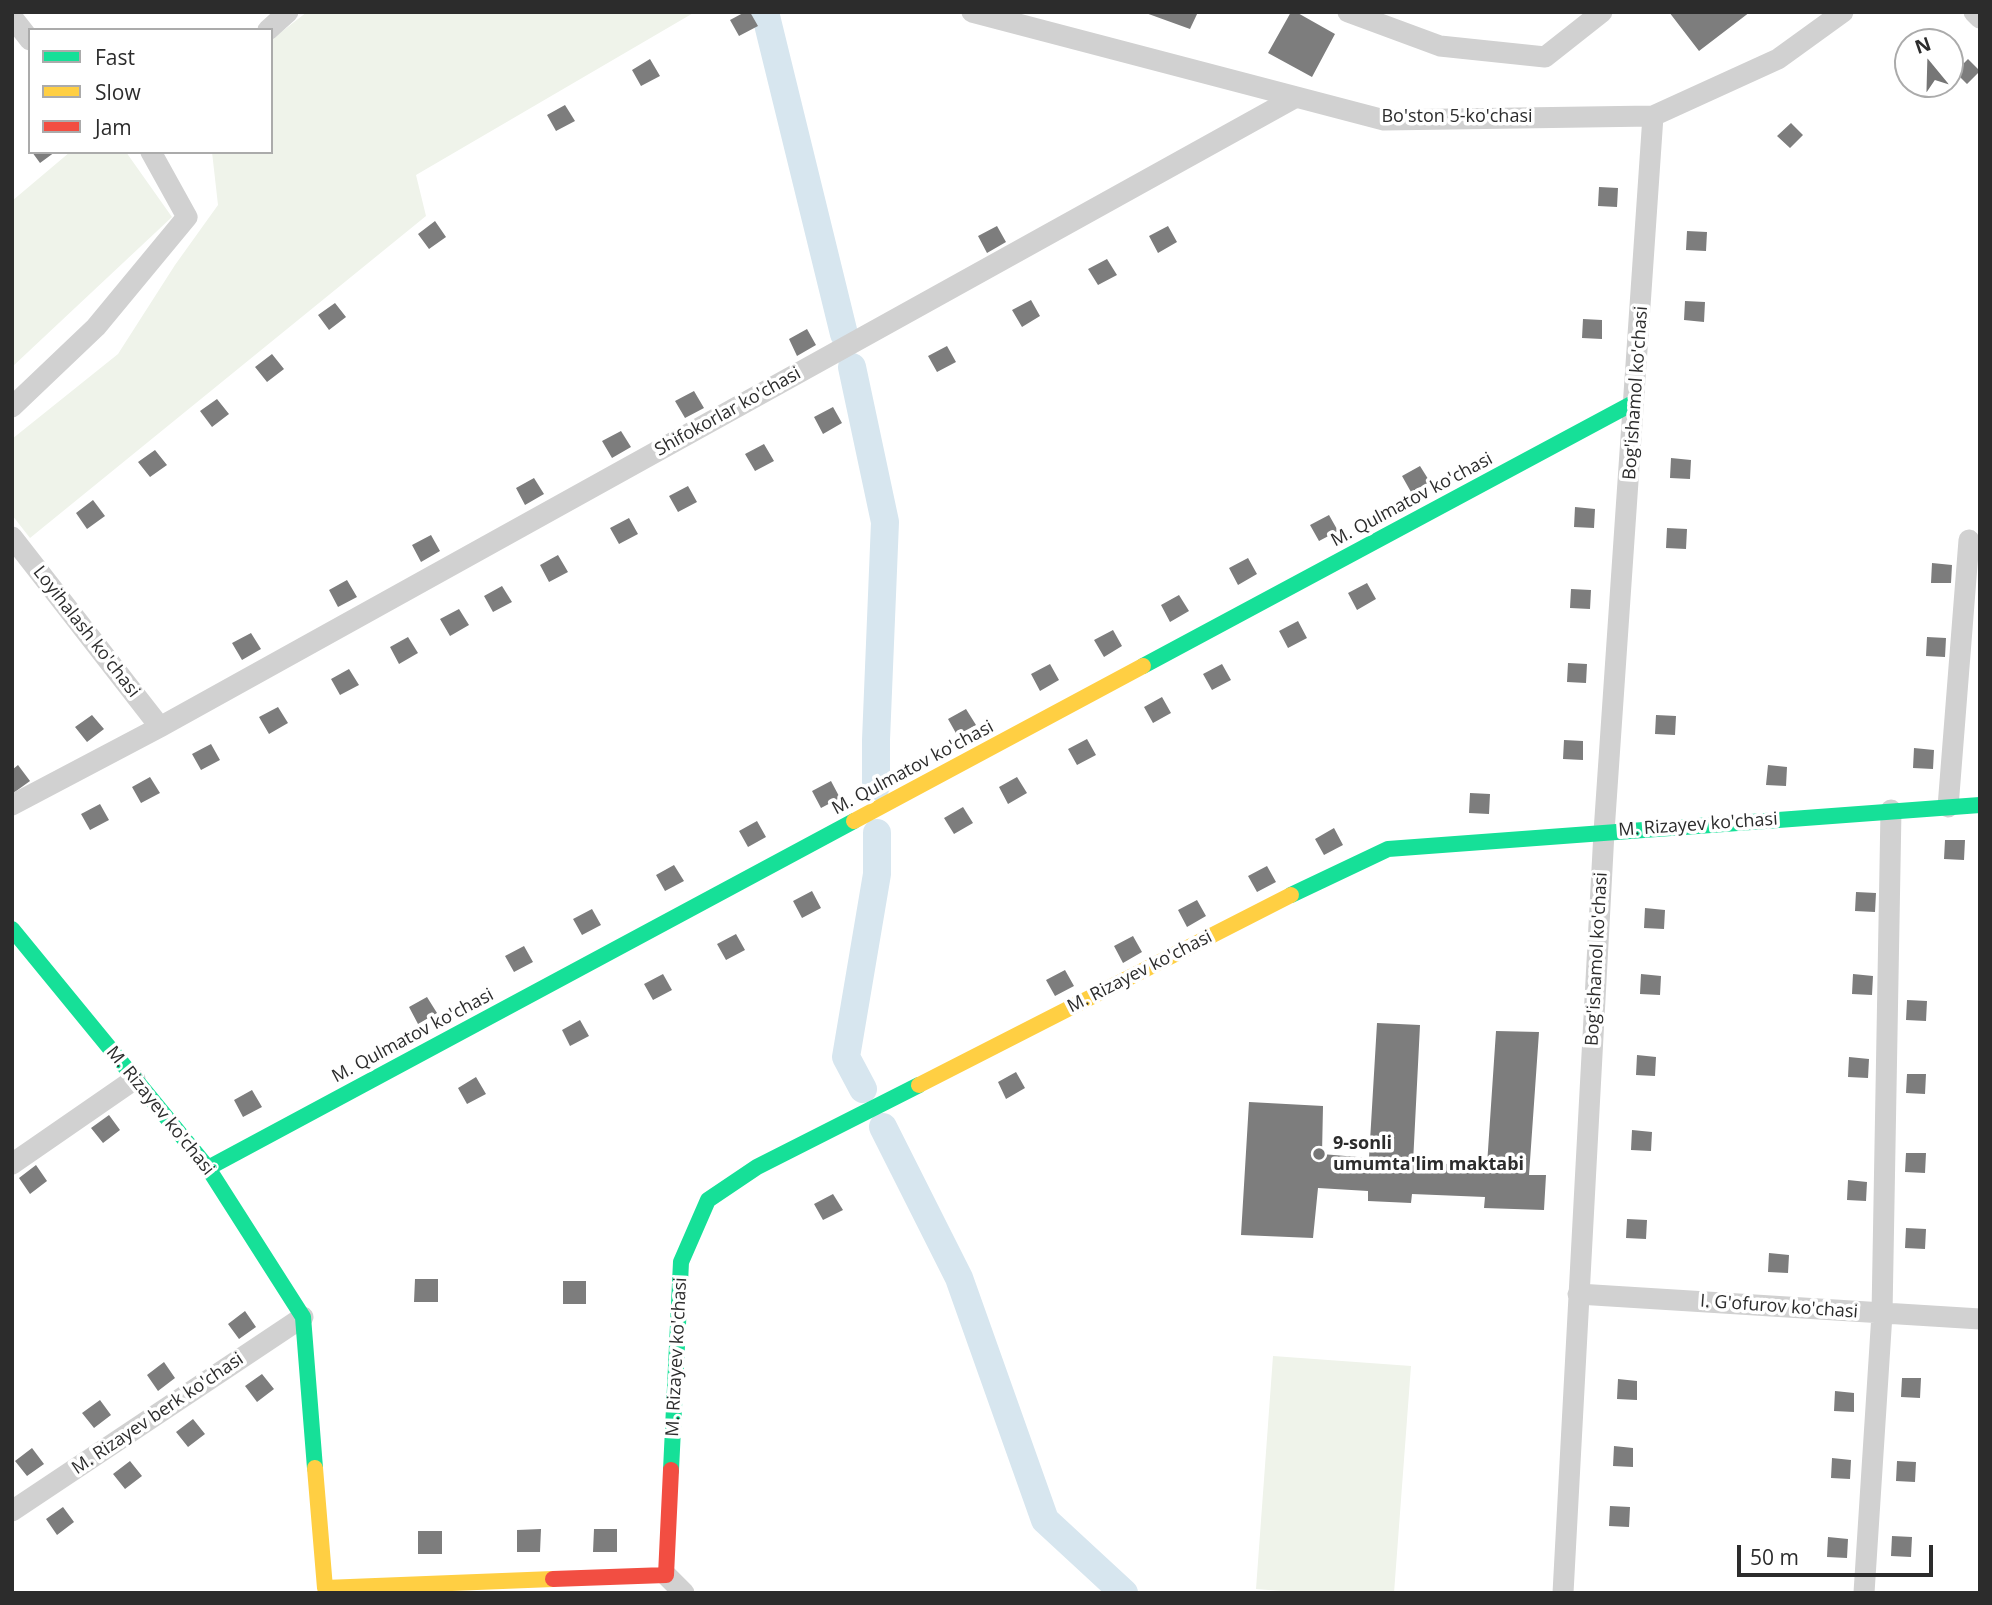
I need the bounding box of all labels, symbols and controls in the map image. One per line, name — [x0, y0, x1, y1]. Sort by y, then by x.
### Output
legend — [28, 28, 273, 154]
north arrow — [1894, 28, 1964, 98]
text: N — [1911, 30, 1934, 60]
text: Fast — [95, 43, 135, 71]
text: Slow — [95, 78, 141, 106]
street label: Bo'ston 5-ko'chasi — [1381, 106, 1533, 128]
text: Jam — [95, 113, 132, 141]
street label: Bog'ishamol ko'chasi — [1619, 305, 1653, 481]
street label: Shifokorlar ko'chasi — [651, 363, 805, 461]
street label: M. Qulmatov ko'chasi — [1328, 448, 1496, 552]
street label: Loyihalash ko'chasi — [28, 562, 144, 702]
street label: M. Qulmatov ko'chasi — [829, 716, 997, 820]
street label: M. Rizayev ko'chasi — [1618, 809, 1778, 841]
street label: Bog'ishamol ko'chasi — [1582, 872, 1612, 1046]
street label: M. Rizayev ko'chasi — [1064, 926, 1216, 1018]
street label: M. Qulmatov ko'chasi — [329, 984, 497, 1088]
street label: M. Rizayev ko'chasi — [101, 1042, 219, 1180]
place label: 9-sonli umumta'lim maktabi — [1333, 1133, 1524, 1176]
marker: 9-sonli umumta'lim maktabi — [1311, 1146, 1327, 1162]
street label: M. Rizayev ko'chasi — [662, 1277, 692, 1437]
street label: I. G'ofurov ko'chasi — [1699, 1291, 1859, 1323]
street label: M. Rizayev berk ko'chasi — [68, 1349, 248, 1479]
scale bar — [1740, 1532, 1936, 1576]
text: 50 m — [1750, 1543, 1799, 1571]

